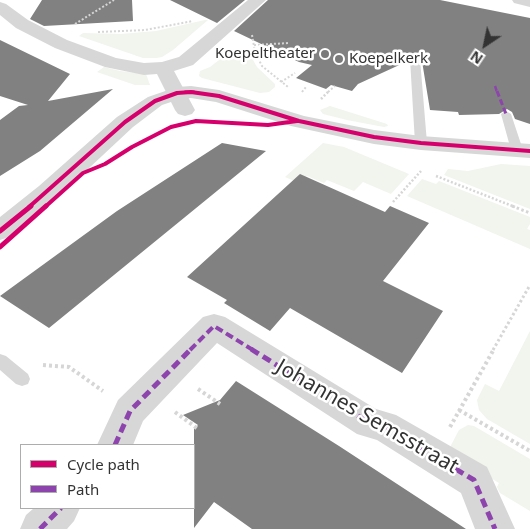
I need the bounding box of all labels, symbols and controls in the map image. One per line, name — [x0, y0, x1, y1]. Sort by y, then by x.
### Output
north arrow — [460, 20, 510, 70]
place label: Koepeltheater — [215, 45, 315, 63]
text: N — [466, 47, 486, 69]
marker: Koepeltheater — [319, 48, 331, 60]
place label: Koepelkerk — [349, 50, 428, 68]
marker: Koepelkerk — [333, 53, 345, 65]
street label: Johannes Semsstraat — [271, 354, 463, 480]
legend — [20, 444, 195, 509]
text: Cycle path — [67, 454, 140, 474]
text: Path — [67, 479, 99, 499]

